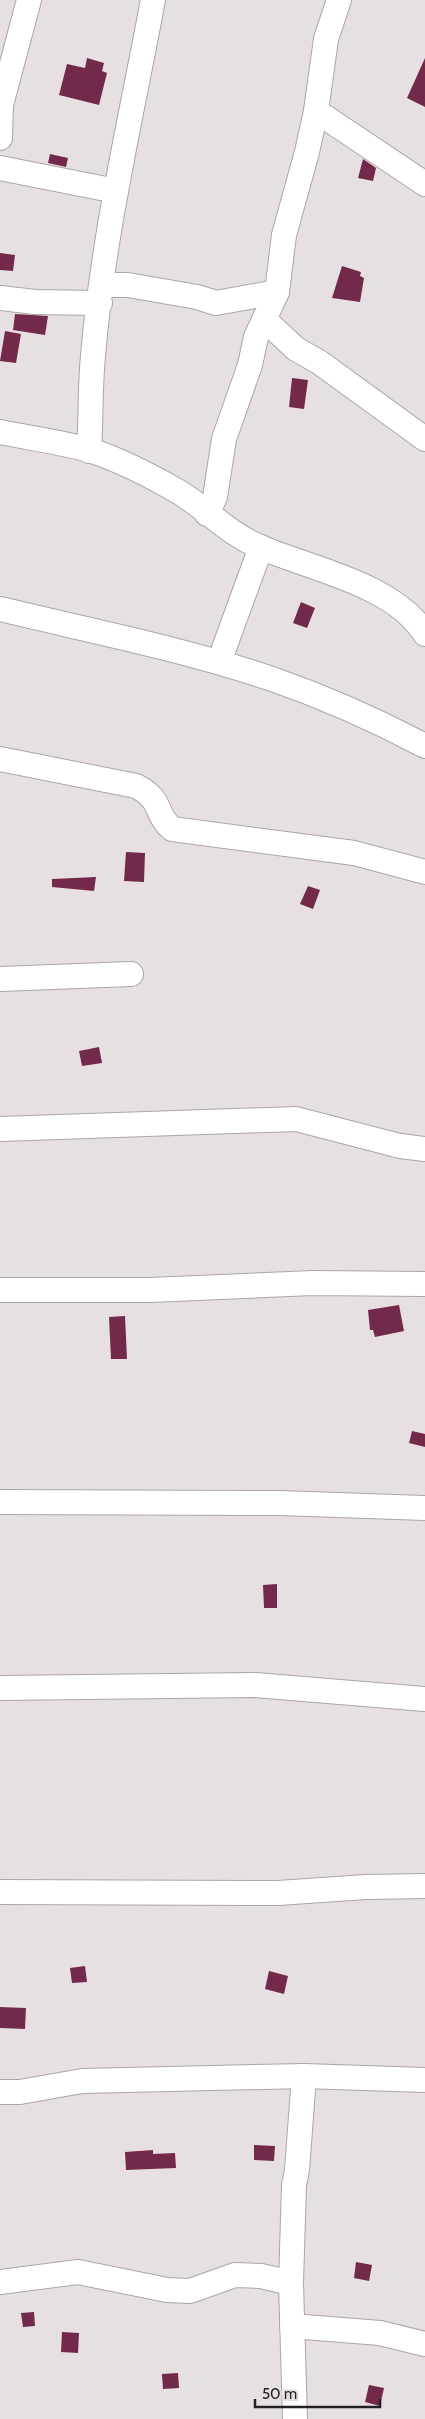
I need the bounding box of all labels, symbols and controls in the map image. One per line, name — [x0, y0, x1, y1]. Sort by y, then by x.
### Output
scale bar — [255, 2376, 380, 2408]
text: 50 m — [262, 2385, 297, 2403]

